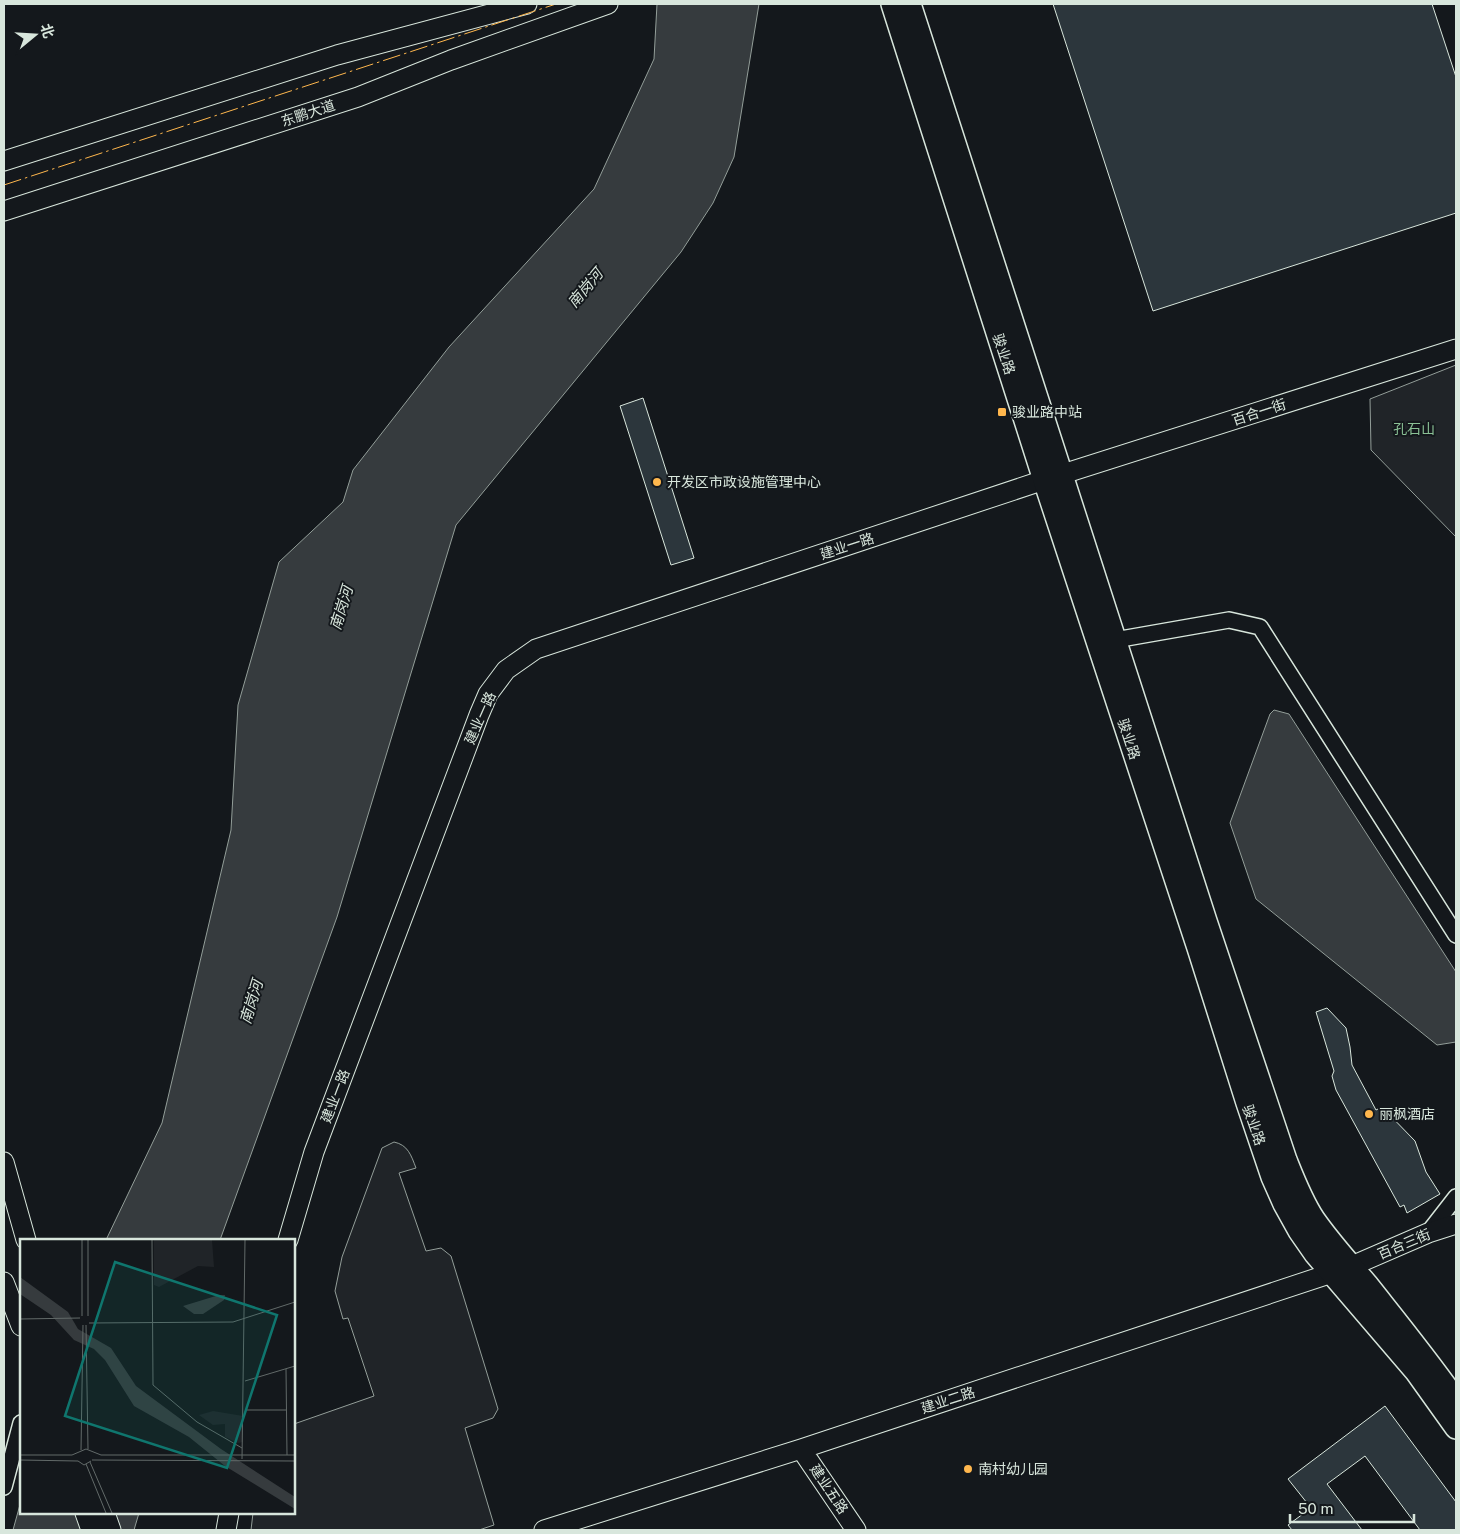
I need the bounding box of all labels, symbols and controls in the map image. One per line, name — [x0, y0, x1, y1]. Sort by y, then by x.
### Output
north arrow — [10, 10, 60, 60]
text: 北 — [38, 22, 57, 40]
street label: 东鹏大道 — [279, 97, 337, 129]
water label: 南岗河 — [564, 263, 608, 311]
street label: 骏业路 — [990, 332, 1018, 376]
street label: 百合一街 — [1230, 396, 1288, 428]
place label: 骏业路中站 — [1012, 404, 1082, 420]
marker: 骏业路中站 — [996, 406, 1008, 418]
park label: 孔石山 — [1393, 421, 1435, 437]
place label: 开发区市政设施管理中心 — [667, 474, 821, 490]
marker: 开发区市政设施管理中心 — [651, 476, 663, 488]
street label: 建业一路 — [818, 530, 876, 562]
water label: 南岗河 — [326, 581, 357, 632]
street label: 建业一路 — [461, 689, 499, 747]
street label: 骏业路 — [1115, 717, 1143, 761]
water label: 南岗河 — [236, 975, 267, 1026]
street label: 建业一路 — [317, 1067, 353, 1125]
street label: 骏业路 — [1240, 1103, 1268, 1147]
place label: 丽枫酒店 — [1379, 1106, 1435, 1122]
marker: 丽枫酒店 — [1363, 1108, 1375, 1120]
street label: 百合三街 — [1375, 1226, 1433, 1262]
inset map — [20, 1239, 295, 1514]
street label: 建业二路 — [919, 1384, 977, 1416]
street label: 建业五路 — [807, 1461, 851, 1517]
place label: 南村幼儿园 — [978, 1461, 1048, 1477]
marker: 南村幼儿园 — [962, 1463, 974, 1475]
scale bar — [1290, 1492, 1414, 1524]
text: 50 m — [1298, 1500, 1333, 1517]

